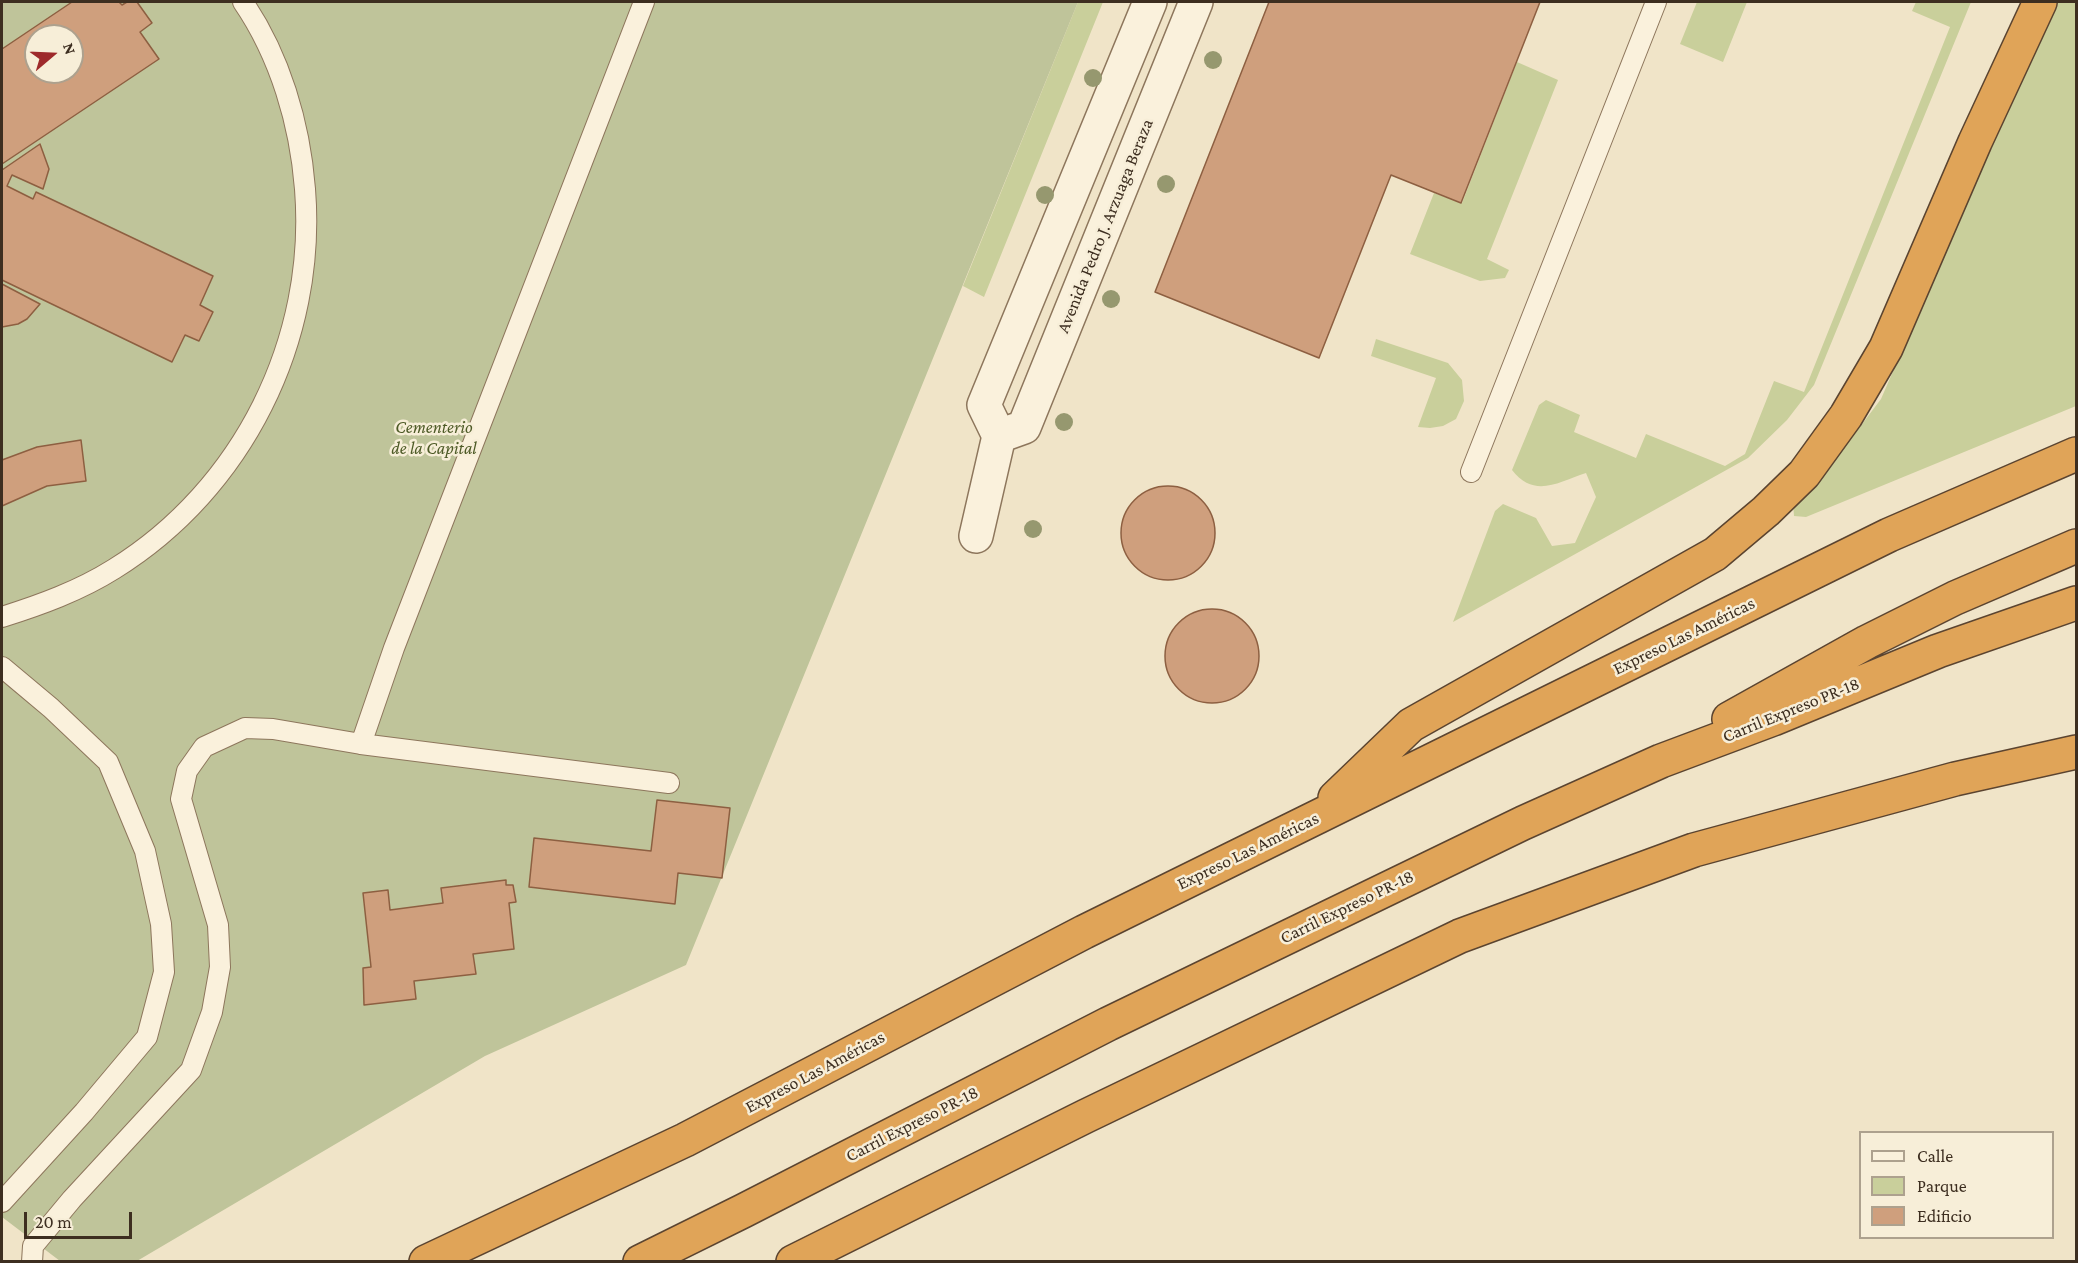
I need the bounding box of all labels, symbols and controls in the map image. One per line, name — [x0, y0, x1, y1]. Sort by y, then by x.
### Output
north arrow — [24, 24, 84, 84]
text: N — [60, 41, 79, 57]
street label: Avenida Pedro J. Arzuaga Beraza — [1052, 116, 1158, 336]
park label: Cementerio de la Capital — [391, 416, 477, 458]
street label: Expreso Las Américas — [1610, 592, 1758, 680]
street label: Carril Expreso PR-18 — [1719, 673, 1863, 747]
street label: Expreso Las Américas — [1174, 807, 1322, 895]
street label: Carril Expreso PR-18 — [1277, 865, 1417, 949]
street label: Expreso Las Américas — [741, 1026, 889, 1118]
street label: Carril Expreso PR-18 — [842, 1081, 982, 1167]
legend — [1859, 1131, 2054, 1239]
text: Calle — [1917, 1146, 1953, 1166]
text: Parque — [1917, 1176, 1967, 1196]
scale bar — [27, 1200, 135, 1238]
text: Edificio — [1917, 1206, 1972, 1226]
text: 20 m — [35, 1212, 72, 1232]

